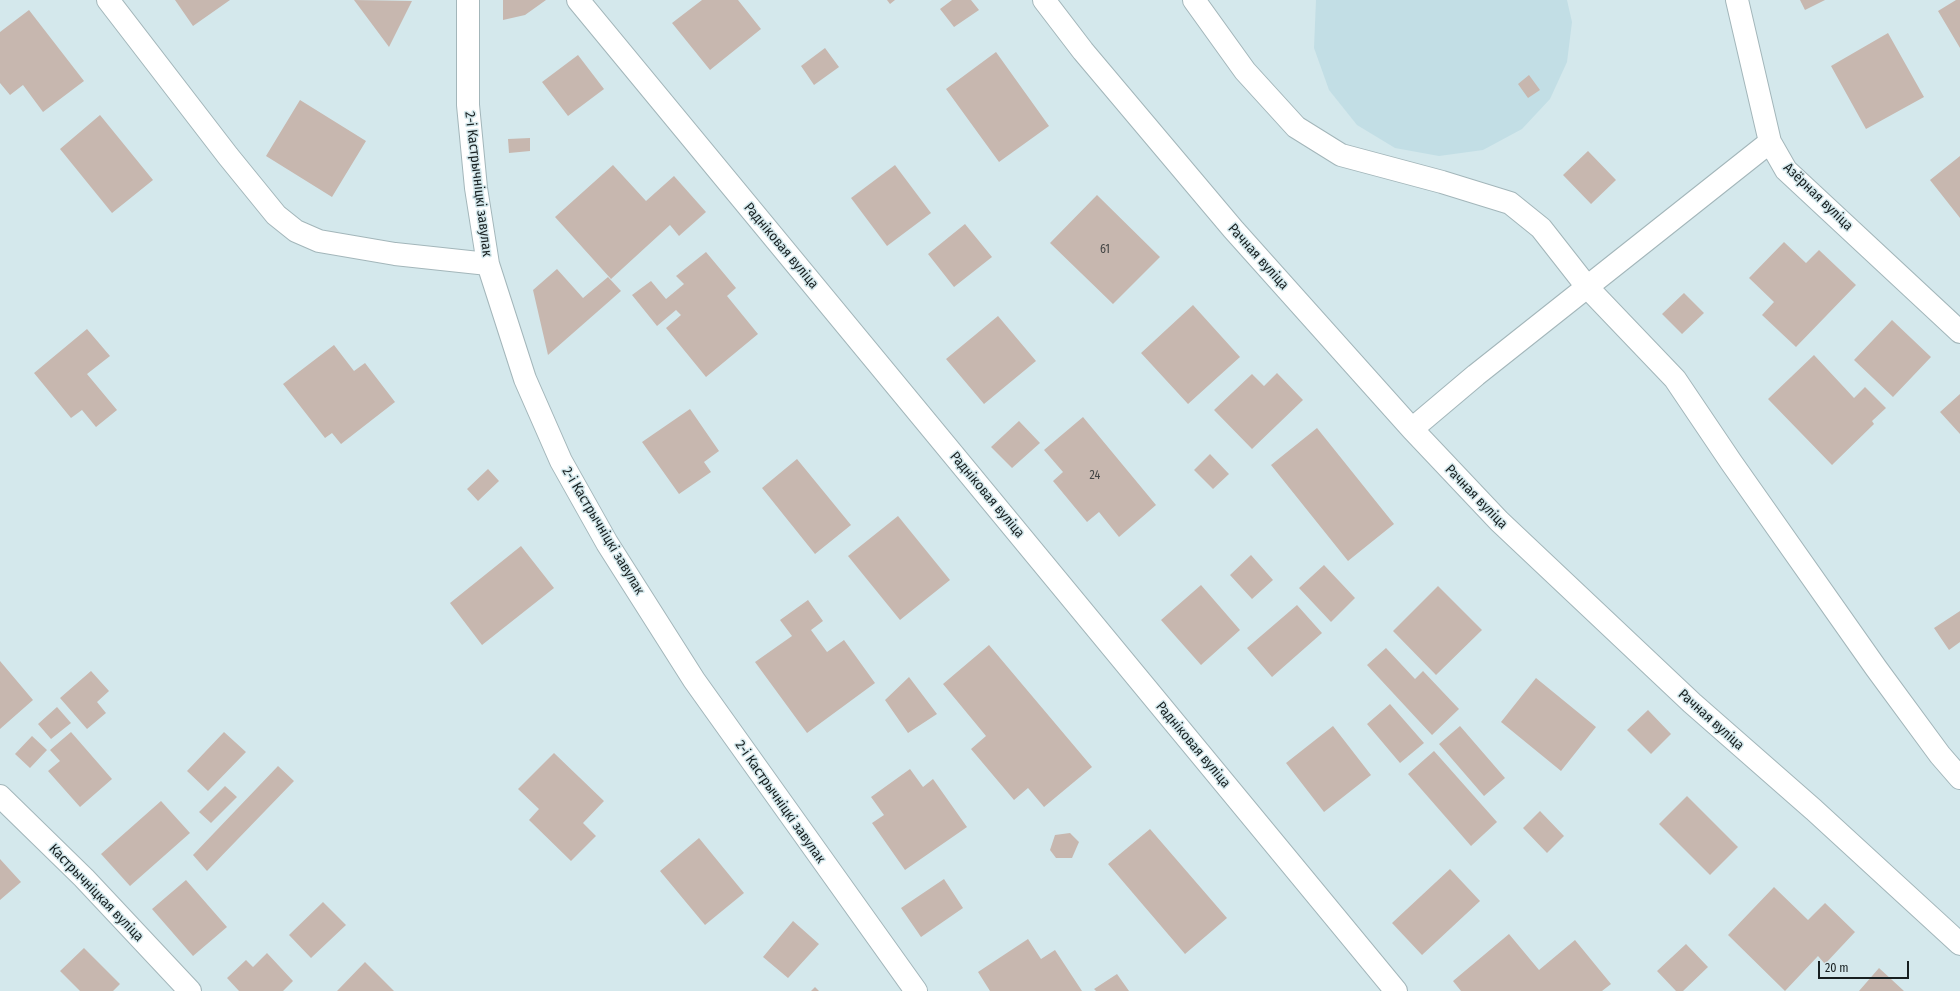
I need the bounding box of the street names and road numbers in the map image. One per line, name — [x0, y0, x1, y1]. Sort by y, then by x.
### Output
street label: 2-і Кастрычніцкі завулак — [461, 111, 495, 257]
street label: Азёрная вуліца — [1780, 160, 1856, 234]
street label: Радніковая вуліца — [740, 200, 822, 292]
street label: Рачная вуліца — [1224, 221, 1292, 293]
street label: Радніковая вуліца — [946, 449, 1028, 541]
street label: Рачная вуліца — [1441, 461, 1511, 533]
street label: 2-і Кастрычніцкі завулак — [558, 464, 648, 598]
street label: Рачная вуліца — [1675, 686, 1747, 754]
street label: Радніковая вуліца — [1152, 699, 1234, 791]
street label: 2-і Кастрычніцкі завулак — [731, 737, 829, 867]
street label: Кастрычніцкая вуліца — [45, 841, 147, 945]

